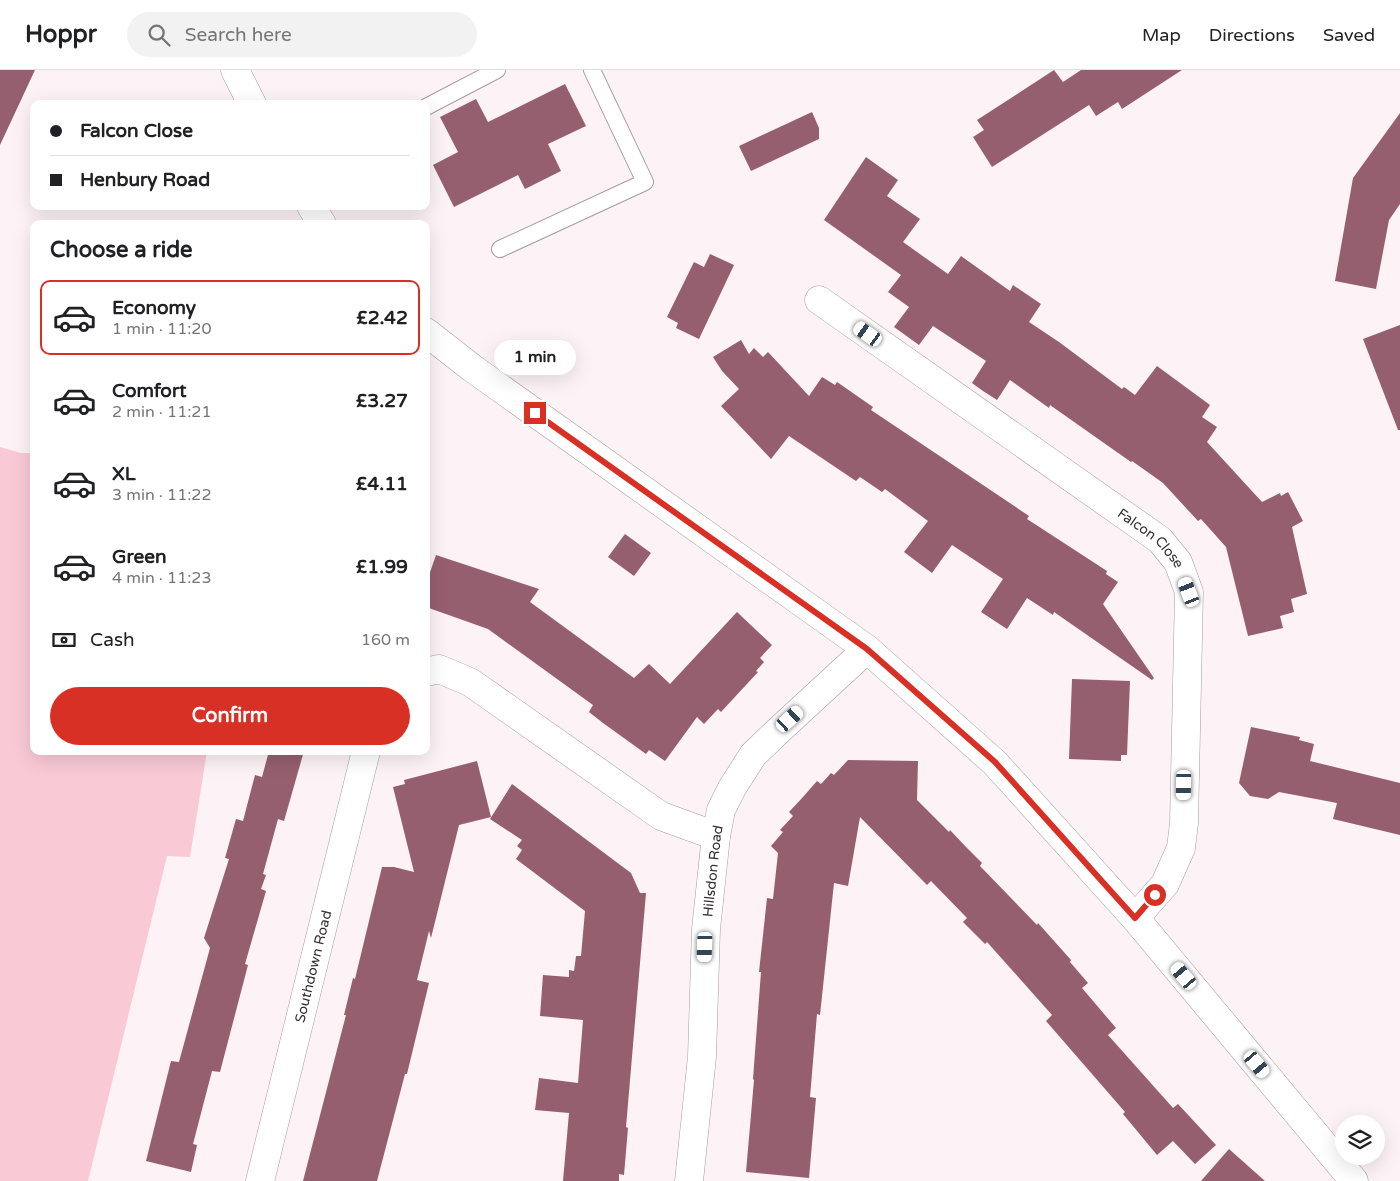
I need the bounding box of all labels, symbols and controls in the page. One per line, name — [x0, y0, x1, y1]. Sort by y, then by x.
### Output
search box — [127, 12, 477, 57]
text: Hoppr — [25, 20, 97, 49]
icon: search — [145, 21, 173, 49]
text: Search here — [185, 24, 292, 46]
text: Map — [1142, 24, 1181, 46]
text: Directions — [1209, 24, 1295, 46]
text: Saved — [1323, 24, 1375, 46]
text: Falcon Close — [80, 120, 193, 142]
text: Henbury Road — [80, 169, 210, 191]
text: Choose a ride — [50, 237, 193, 263]
icon: car — [52, 295, 97, 340]
text: Economy — [112, 297, 196, 319]
text: £2.42 — [356, 307, 408, 329]
text: 1 min · 11:20 — [112, 319, 211, 339]
car — [851, 319, 884, 349]
callout: 1 min — [494, 340, 576, 376]
text: 1 min — [514, 347, 556, 367]
icon: car — [52, 378, 97, 423]
text: Comfort — [112, 380, 186, 402]
text: £3.27 — [356, 390, 408, 412]
text: 2 min · 11:21 — [112, 402, 211, 422]
route end — [524, 402, 546, 424]
icon: car — [52, 461, 97, 506]
text: XL — [112, 463, 136, 485]
text: £4.11 — [356, 473, 408, 495]
text: 3 min · 11:22 — [112, 485, 211, 505]
street label: Falcon Close — [1114, 505, 1187, 570]
icon: car — [52, 544, 97, 589]
text: Green — [112, 546, 166, 568]
text: £1.99 — [356, 556, 408, 578]
text: 4 min · 11:23 — [112, 568, 211, 588]
car — [1176, 575, 1201, 609]
icon: cash — [50, 626, 78, 654]
text: Cash — [90, 629, 135, 651]
text: 160 m — [361, 630, 410, 650]
button: Confirm — [50, 687, 410, 745]
car — [773, 703, 806, 735]
car — [1176, 770, 1191, 800]
street label: Hillsdon Road — [699, 824, 727, 918]
route start — [1144, 884, 1166, 906]
street label: Southdown Road — [291, 909, 335, 1025]
car — [696, 932, 713, 962]
car — [1168, 960, 1199, 992]
car — [1241, 1048, 1272, 1080]
map controls — [1335, 1115, 1385, 1165]
button: layers — [1335, 1115, 1385, 1165]

